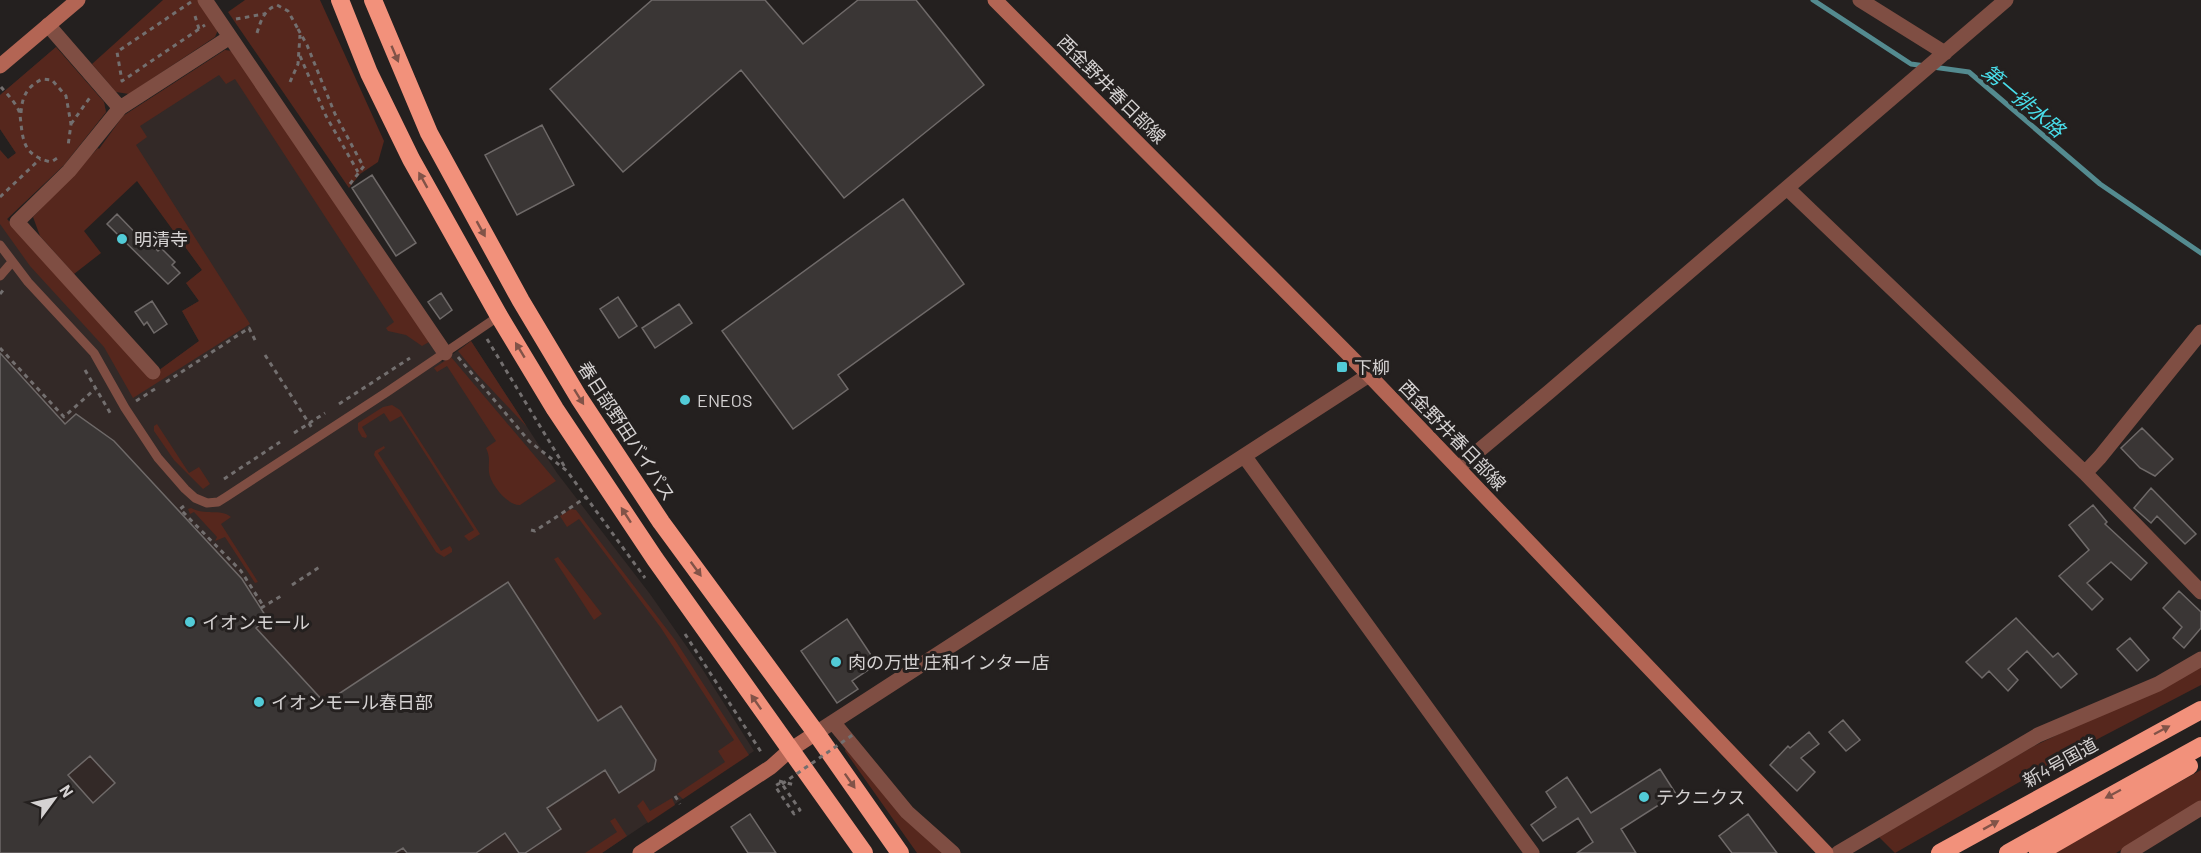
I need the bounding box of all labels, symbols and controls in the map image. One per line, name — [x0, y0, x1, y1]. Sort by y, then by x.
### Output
street label: 西金野井春日部線 — [1053, 30, 1171, 148]
one-way arrow — [391, 45, 400, 63]
water label: 第一排水路 — [1978, 59, 2072, 143]
one-way arrow — [418, 172, 428, 189]
one-way arrow — [476, 221, 486, 238]
place label: 明清寺 — [134, 228, 188, 250]
marker: 明清寺 — [115, 232, 129, 246]
one-way arrow — [514, 342, 525, 358]
place label: 下柳 — [1354, 356, 1390, 378]
street label: 春日部野田バイパス — [574, 357, 680, 505]
marker: 下柳 — [1335, 360, 1349, 374]
street label: 西金野井春日部線 — [1395, 376, 1511, 494]
one-way arrow — [573, 389, 585, 405]
place label: ENEOS — [697, 389, 752, 411]
marker: ENEOS — [678, 393, 692, 407]
one-way arrow — [620, 507, 632, 523]
one-way arrow — [690, 560, 702, 576]
place label: イオンモール — [202, 611, 310, 633]
marker: イオンモール — [183, 615, 197, 629]
place label: 肉の万世 庄和インター店 — [848, 651, 1050, 673]
marker: 肉の万世 庄和インター店 — [829, 655, 843, 669]
place label: イオンモール春日部 — [271, 691, 433, 713]
marker: イオンモール春日部 — [252, 695, 266, 709]
one-way arrow — [751, 695, 763, 710]
one-way arrow — [2153, 726, 2170, 735]
street label: 新4号国道 — [2019, 733, 2101, 791]
north arrow — [24, 769, 84, 829]
one-way arrow — [844, 773, 855, 789]
text: N — [56, 781, 78, 800]
place label: テクニクス — [1656, 786, 1745, 808]
one-way arrow — [2104, 789, 2121, 799]
marker: テクニクス — [1637, 790, 1651, 804]
one-way arrow — [1983, 819, 1999, 830]

